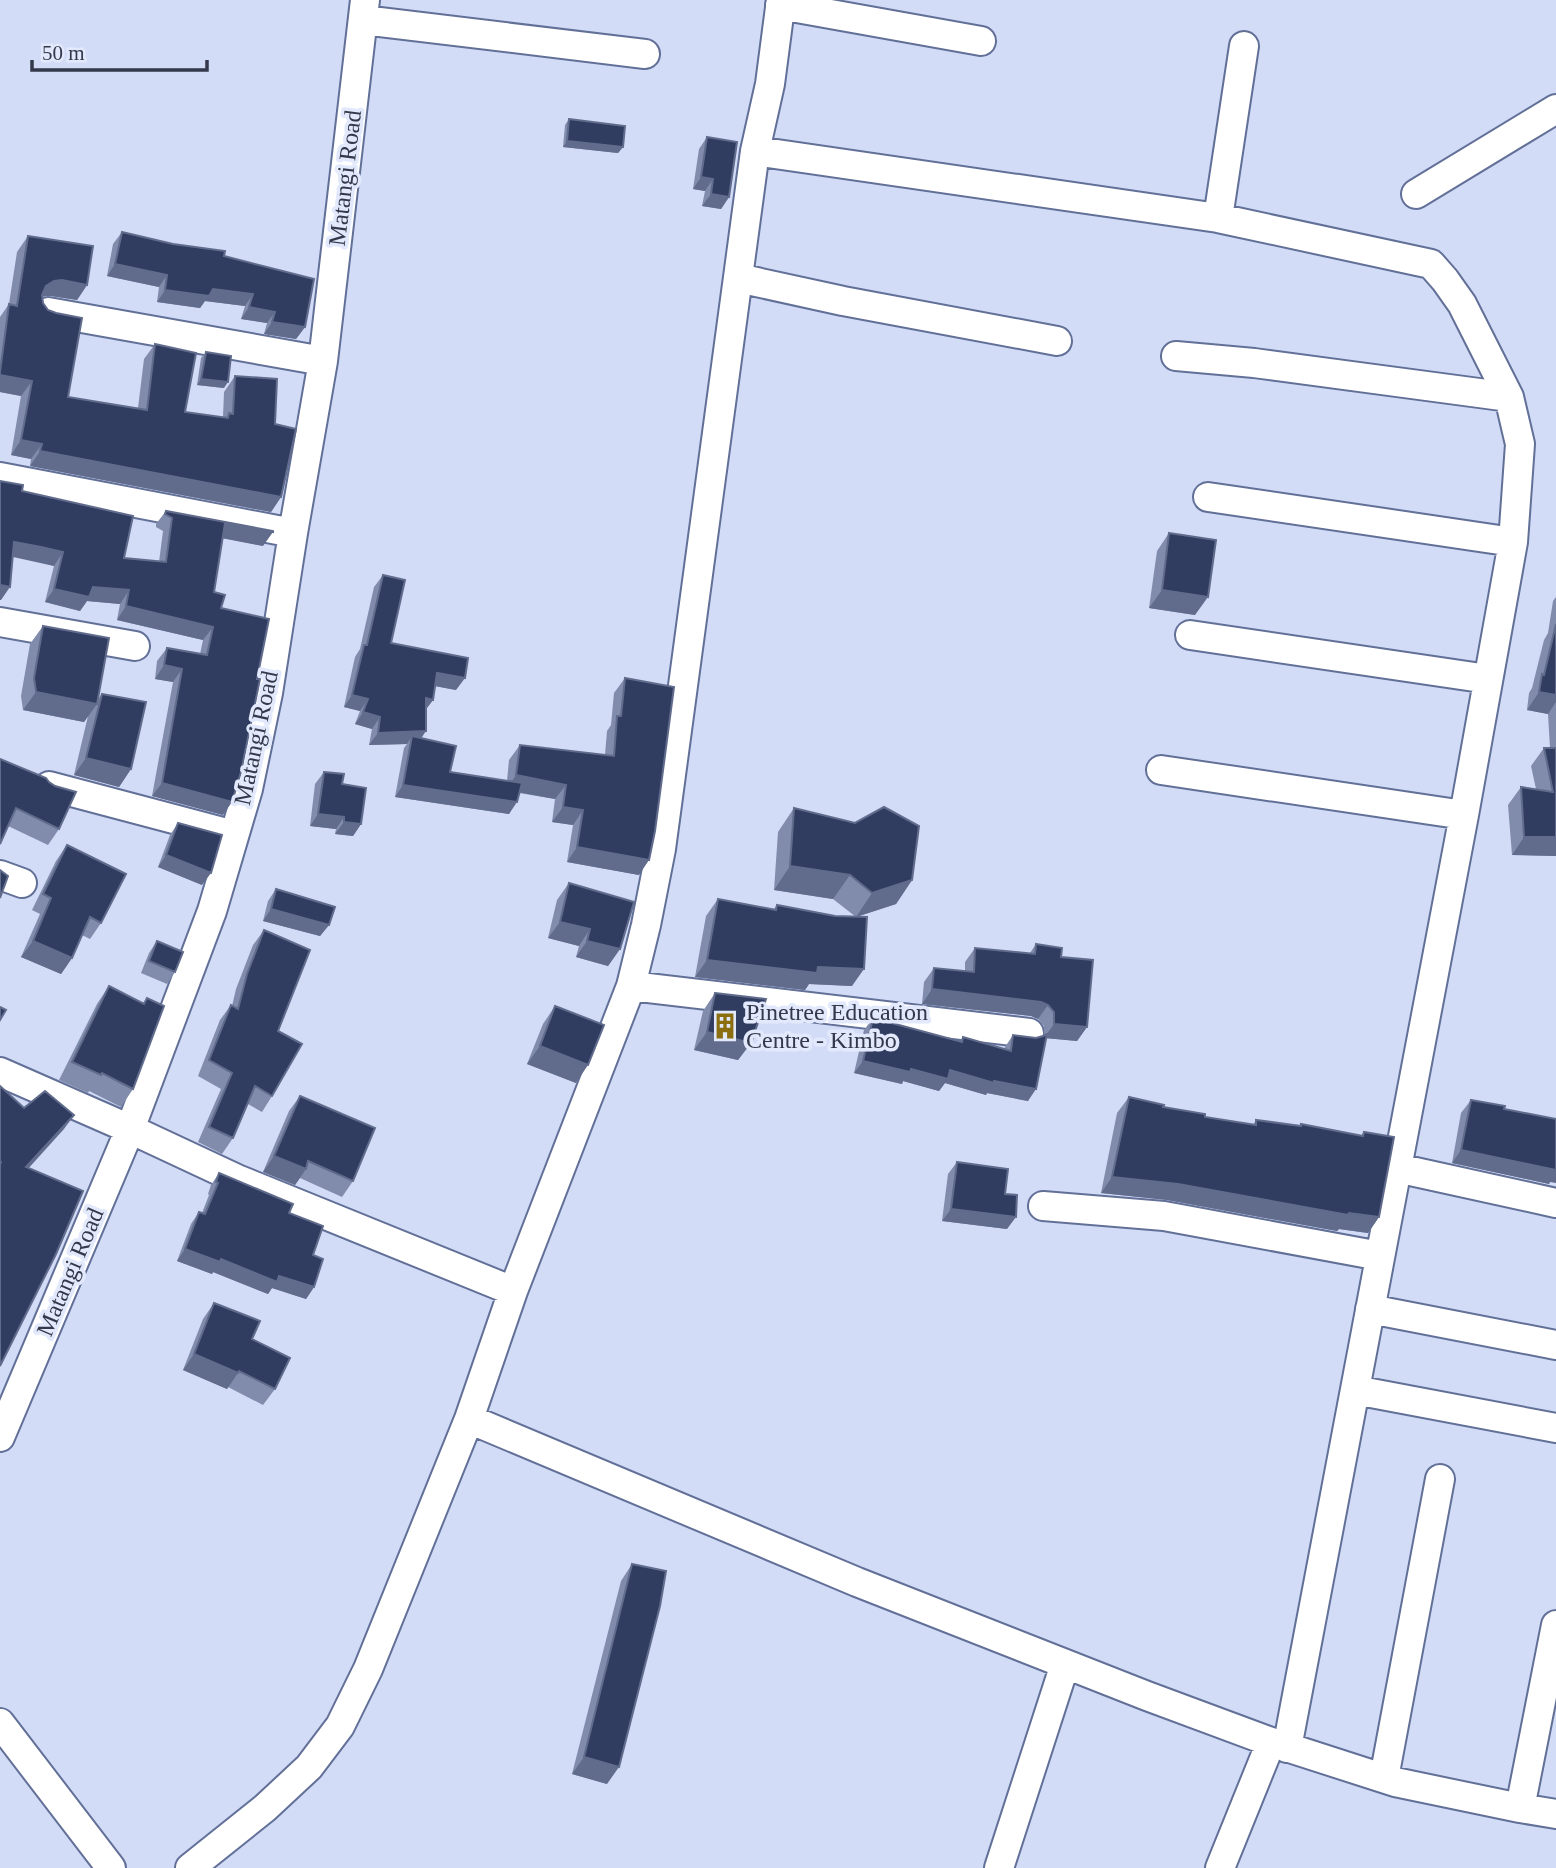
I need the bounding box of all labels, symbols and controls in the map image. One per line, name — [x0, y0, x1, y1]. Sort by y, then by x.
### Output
scale bar — [32, 28, 206, 72]
text: 50 m — [42, 41, 85, 65]
street label: Matangi Road — [324, 109, 366, 247]
street label: Matangi Road — [229, 668, 283, 808]
place label: Pinetree Education Centre - Kimbo — [746, 999, 928, 1053]
building icon: Pinetree Education Centre - Kimbo — [710, 1011, 740, 1041]
street label: Matangi Road — [31, 1204, 109, 1340]

